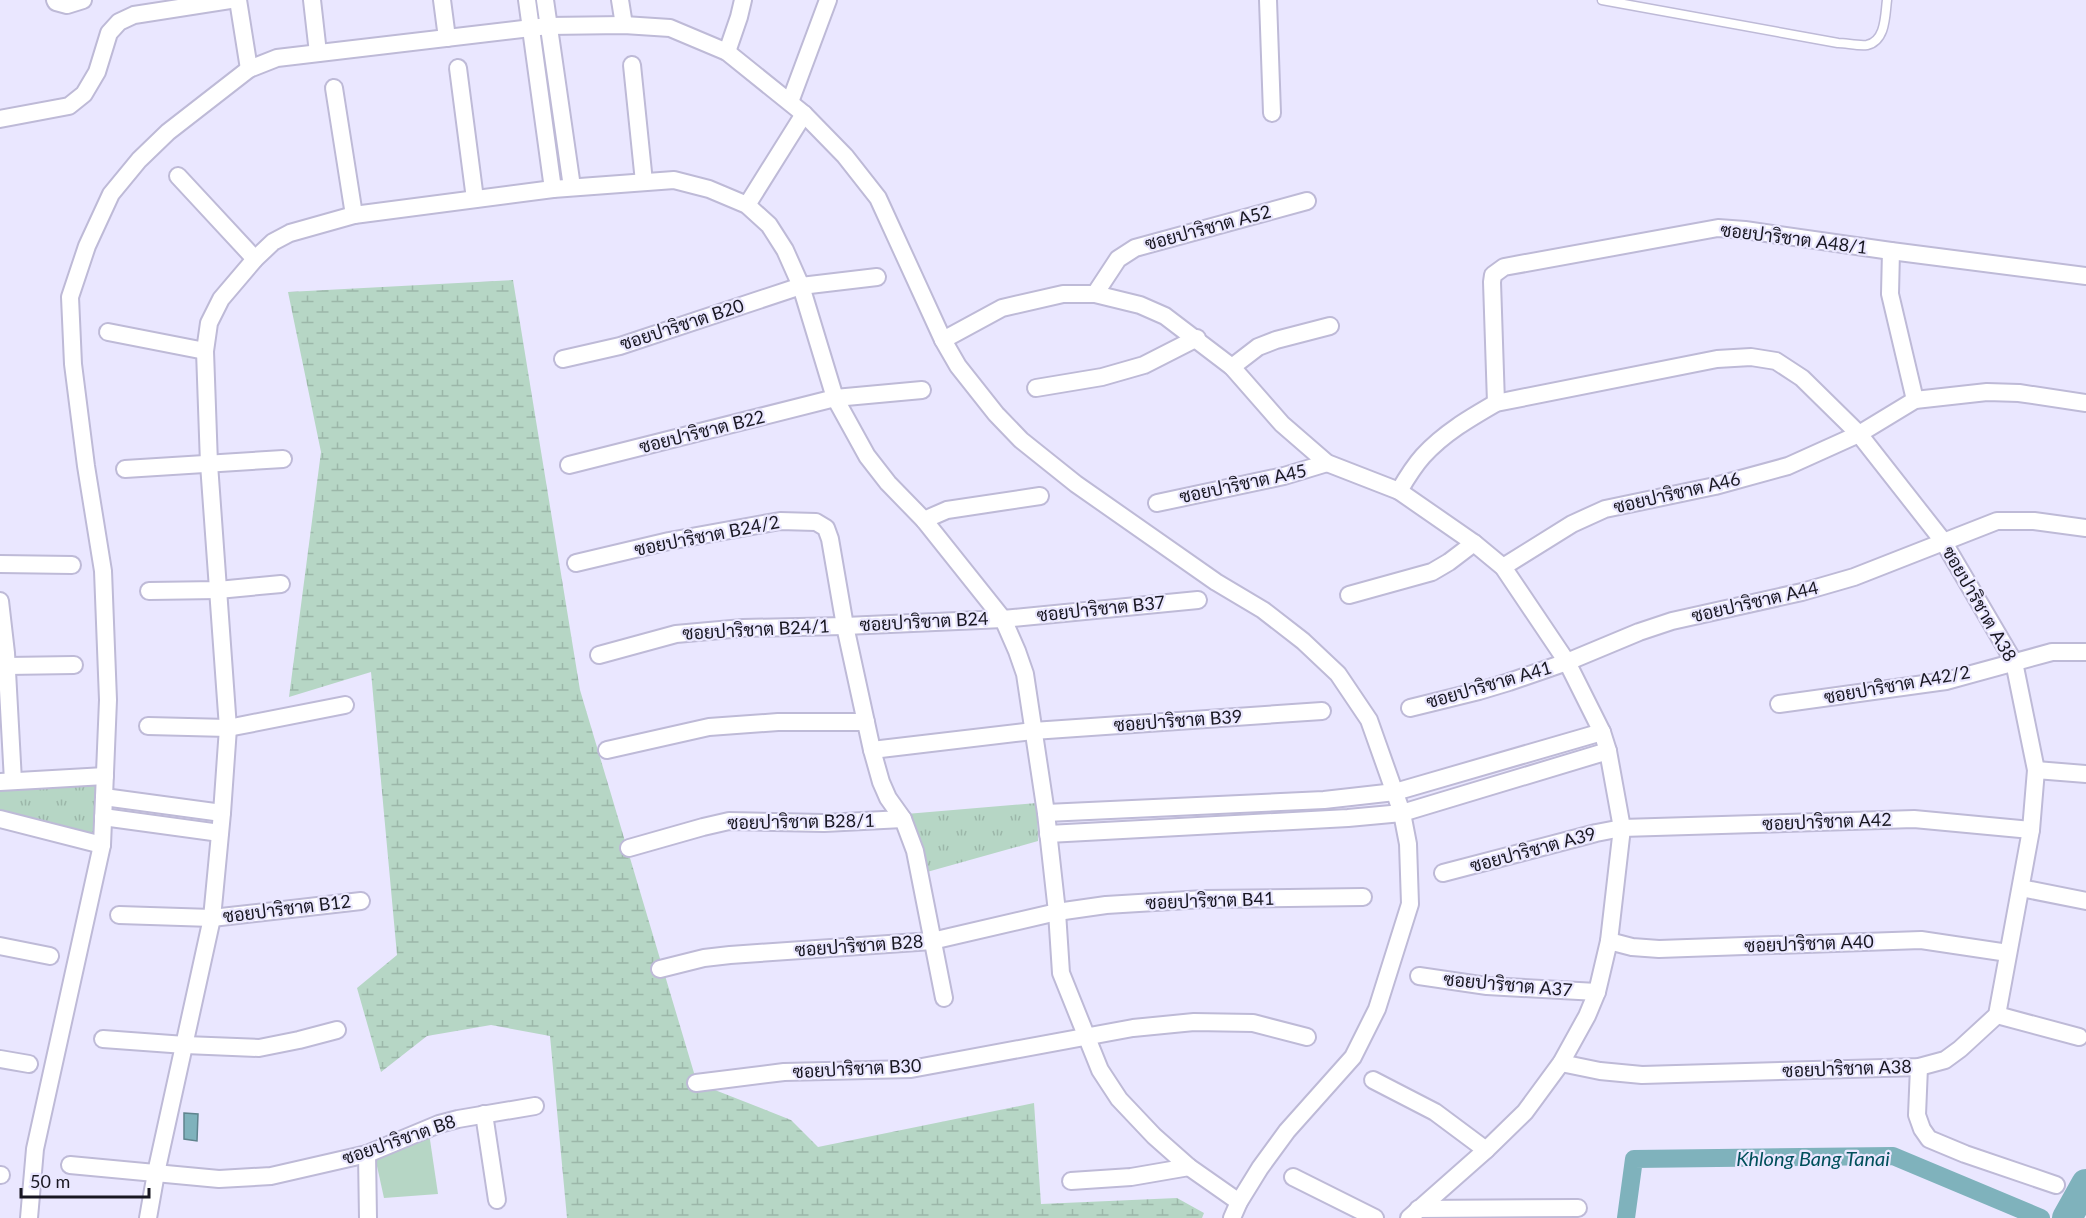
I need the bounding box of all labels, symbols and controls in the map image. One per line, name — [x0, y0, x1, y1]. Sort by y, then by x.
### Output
street label: ซอยปาริชาต A52 — [1142, 200, 1273, 254]
street label: ซอยปาริชาต A48/1 — [1719, 218, 1869, 258]
street label: ซอยปาริชาต B20 — [617, 294, 746, 354]
street label: ซอยปาริชาต B22 — [637, 405, 767, 457]
street label: ซอยปาริชาต A45 — [1177, 459, 1308, 507]
street label: ซอยปาริชาต A46 — [1611, 467, 1742, 517]
street label: ซอยปาริชาต B24/2 — [632, 510, 781, 560]
street label: ซอยปาริชาต A38 — [1938, 542, 2022, 665]
street label: ซอยปาริชาต A44 — [1689, 576, 1820, 626]
street label: ซอยปาริชาต B37 — [1036, 590, 1166, 626]
street label: ซอยปาริชาต B24 — [859, 607, 989, 635]
street label: ซอยปาริชาต B24/1 — [682, 614, 830, 644]
street label: ซอยปาริชาต A41 — [1423, 656, 1554, 712]
street label: ซอยปาริชาต A42/2 — [1822, 660, 1972, 708]
street label: ซอยปาริชาต B39 — [1113, 705, 1243, 735]
street label: ซอยปาริชาต A42 — [1762, 808, 1892, 834]
street label: ซอยปาริชาต B28/1 — [727, 809, 875, 833]
street label: ซอยปาริชาต A39 — [1467, 822, 1598, 876]
street label: ซอยปาริชาต B41 — [1145, 887, 1275, 913]
street label: ซอยปาริชาต B12 — [222, 889, 352, 927]
street label: ซอยปาริชาต B28 — [794, 930, 924, 960]
street label: ซอยปาริชาต A40 — [1744, 930, 1874, 956]
street label: ซอยปาริชาต A37 — [1443, 967, 1574, 1001]
street label: ซอยปาริชาต B30 — [792, 1054, 922, 1082]
street label: ซอยปาริชาต A38 — [1782, 1055, 1912, 1081]
street label: ซอยปาริชาต B8 — [339, 1109, 458, 1169]
water label: Khlong Bang Tanai — [1736, 1146, 1890, 1170]
scale bar — [21, 1161, 148, 1199]
text: 50 m — [30, 1170, 70, 1192]

